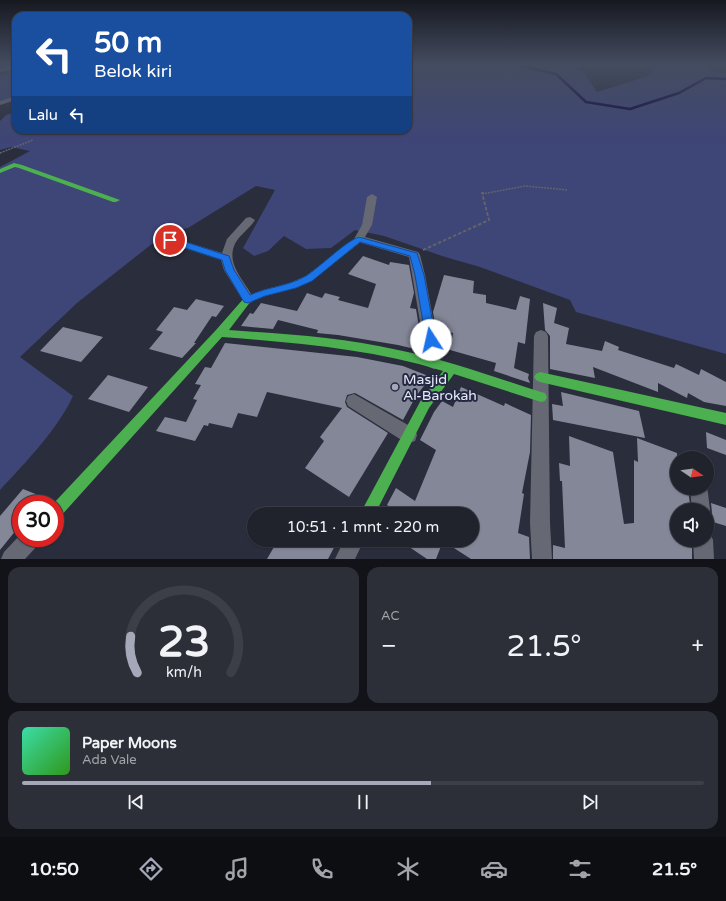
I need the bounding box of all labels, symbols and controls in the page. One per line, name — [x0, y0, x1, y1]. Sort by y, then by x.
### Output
text: 50 m — [94, 26, 162, 60]
icon: left — [28, 28, 80, 80]
text: Belok kiri — [94, 60, 172, 82]
icon: left — [66, 104, 88, 126]
text: Lalu — [28, 106, 58, 124]
pin — [153, 223, 187, 257]
icon: arrive — [159, 229, 181, 251]
position arrow — [410, 319, 452, 361]
place label: Masjid Al-Barokah — [403, 371, 477, 404]
marker: Masjid Al-Barokah — [390, 382, 400, 392]
north arrow — [670, 451, 714, 495]
map controls — [670, 451, 714, 547]
speed limit sign: 30 — [12, 495, 64, 547]
button: sound — [670, 503, 714, 547]
text: 10:51 · 1 mnt · 220 m — [287, 518, 439, 536]
text: AC — [381, 608, 400, 624]
text: 23 — [157, 618, 210, 668]
text: 21.5° — [507, 628, 582, 665]
text: − — [381, 633, 397, 659]
text: + — [692, 633, 704, 659]
text: km/h — [166, 664, 201, 681]
text: Paper Moons — [82, 734, 177, 752]
text: Ada Vale — [82, 752, 137, 768]
icon: previous — [125, 791, 147, 813]
icon: pause — [352, 791, 374, 813]
icon: next — [579, 791, 601, 813]
icon: directions — [137, 855, 165, 883]
icon: music — [223, 855, 251, 883]
icon: phone — [308, 855, 336, 883]
icon: climate — [394, 855, 422, 883]
icon: car — [480, 855, 508, 883]
icon: filters — [566, 855, 594, 883]
text: 10:50 — [29, 858, 79, 880]
text: 21.5° — [652, 858, 697, 880]

